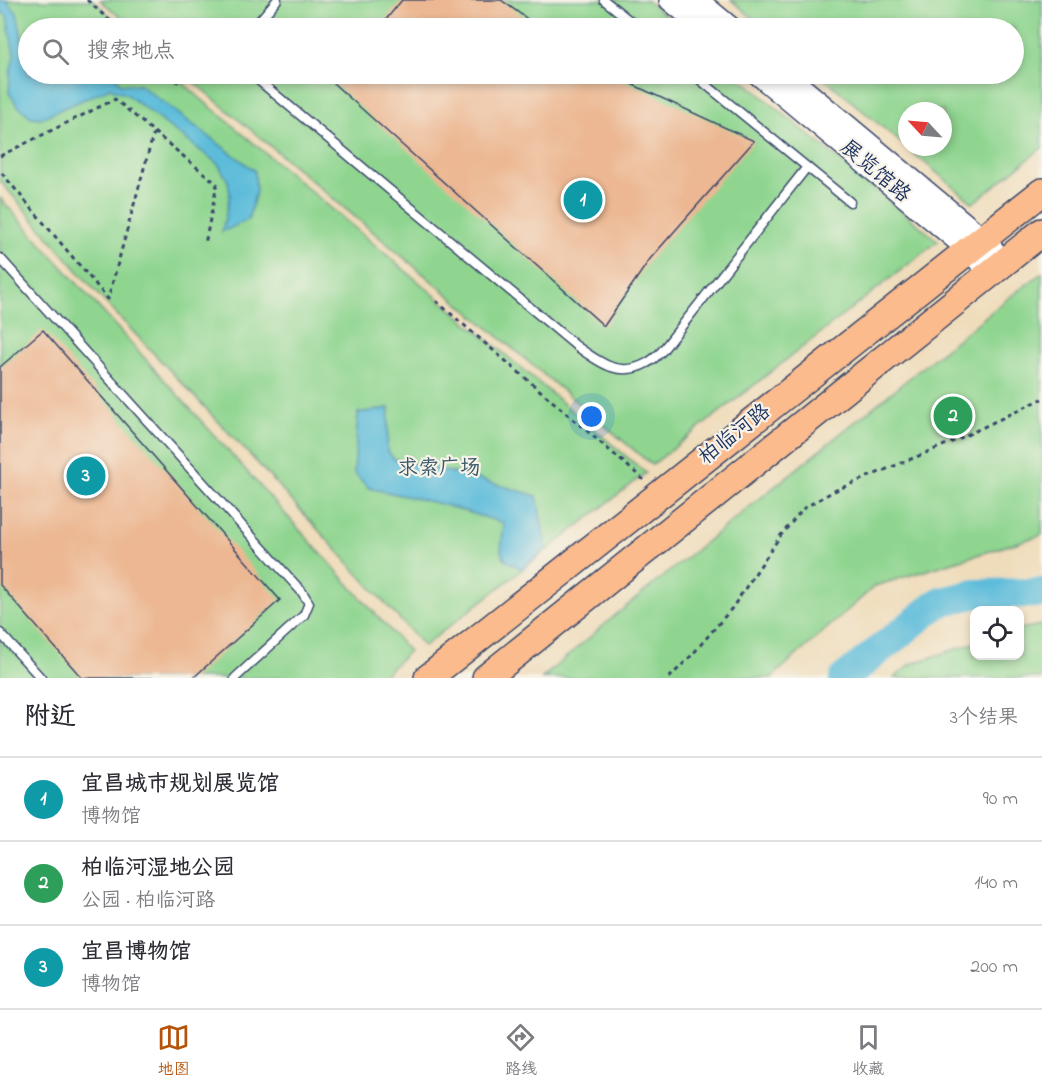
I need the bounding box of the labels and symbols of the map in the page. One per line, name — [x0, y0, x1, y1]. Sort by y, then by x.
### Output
north arrow — [898, 102, 952, 156]
street label: 展览馆路 — [833, 134, 917, 210]
pin: 1 — [564, 178, 602, 222]
pin: 2 — [934, 394, 972, 438]
street label: 柏临河路 — [693, 397, 777, 473]
your location — [577, 402, 606, 431]
pin: 3 — [66, 454, 106, 498]
park label: 求索广场 — [397, 454, 481, 484]

